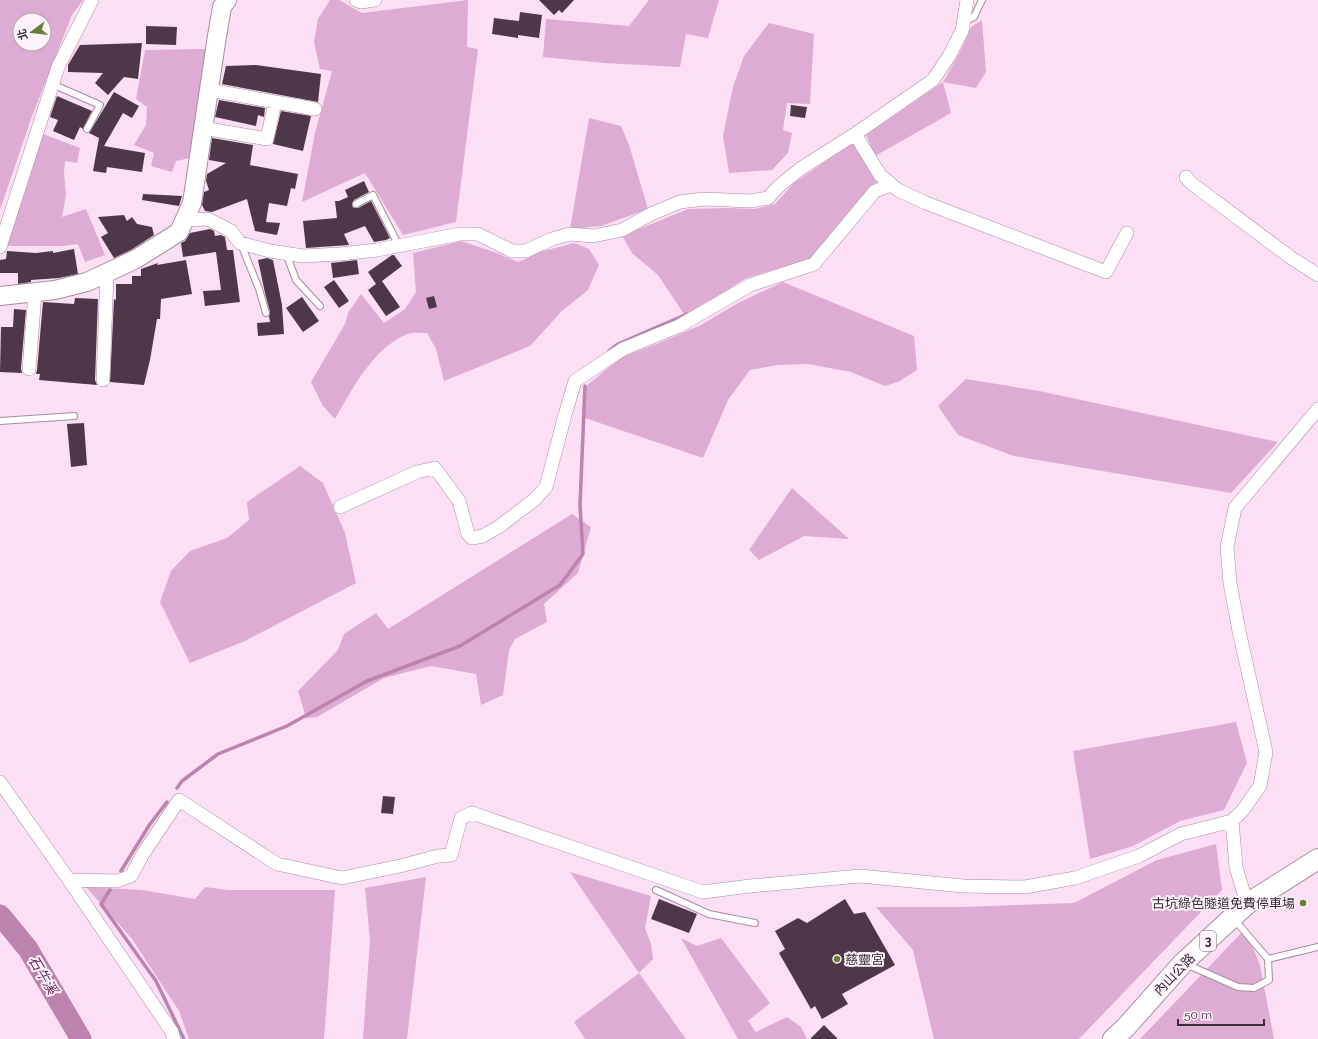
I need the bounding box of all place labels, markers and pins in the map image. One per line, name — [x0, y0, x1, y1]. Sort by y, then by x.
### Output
place label: 古坑綠色隧道免費停車場 — [1152, 896, 1295, 911]
marker: 古坑綠色隧道免費停車場 — [1298, 898, 1308, 908]
place label: 慈靈宮 — [845, 952, 884, 967]
marker: 慈靈宮 — [832, 954, 842, 964]

